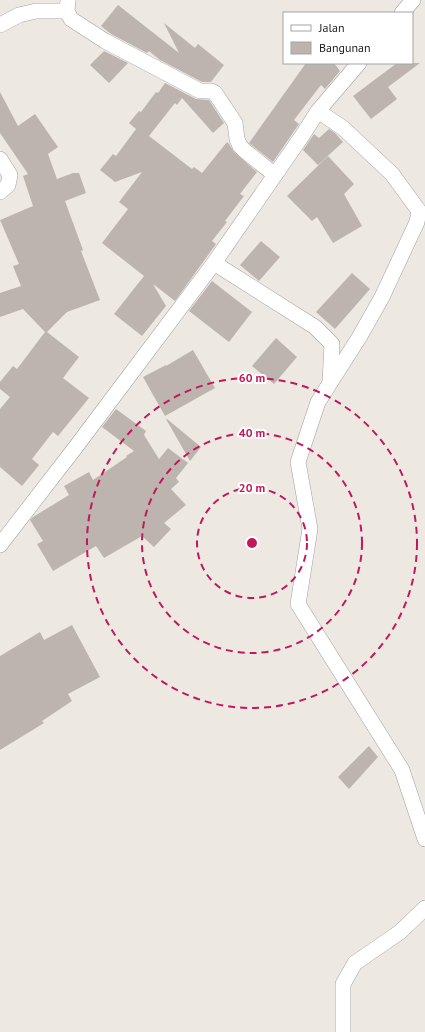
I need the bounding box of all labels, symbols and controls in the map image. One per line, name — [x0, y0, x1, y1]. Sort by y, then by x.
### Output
legend — [283, 12, 413, 64]
text: Jalan — [318, 20, 344, 35]
text: Bangunan — [319, 40, 371, 55]
text: 60 m — [239, 370, 265, 385]
text: 40 m — [239, 425, 265, 440]
text: 20 m — [239, 480, 265, 495]
centre of rings — [245, 536, 259, 550]

